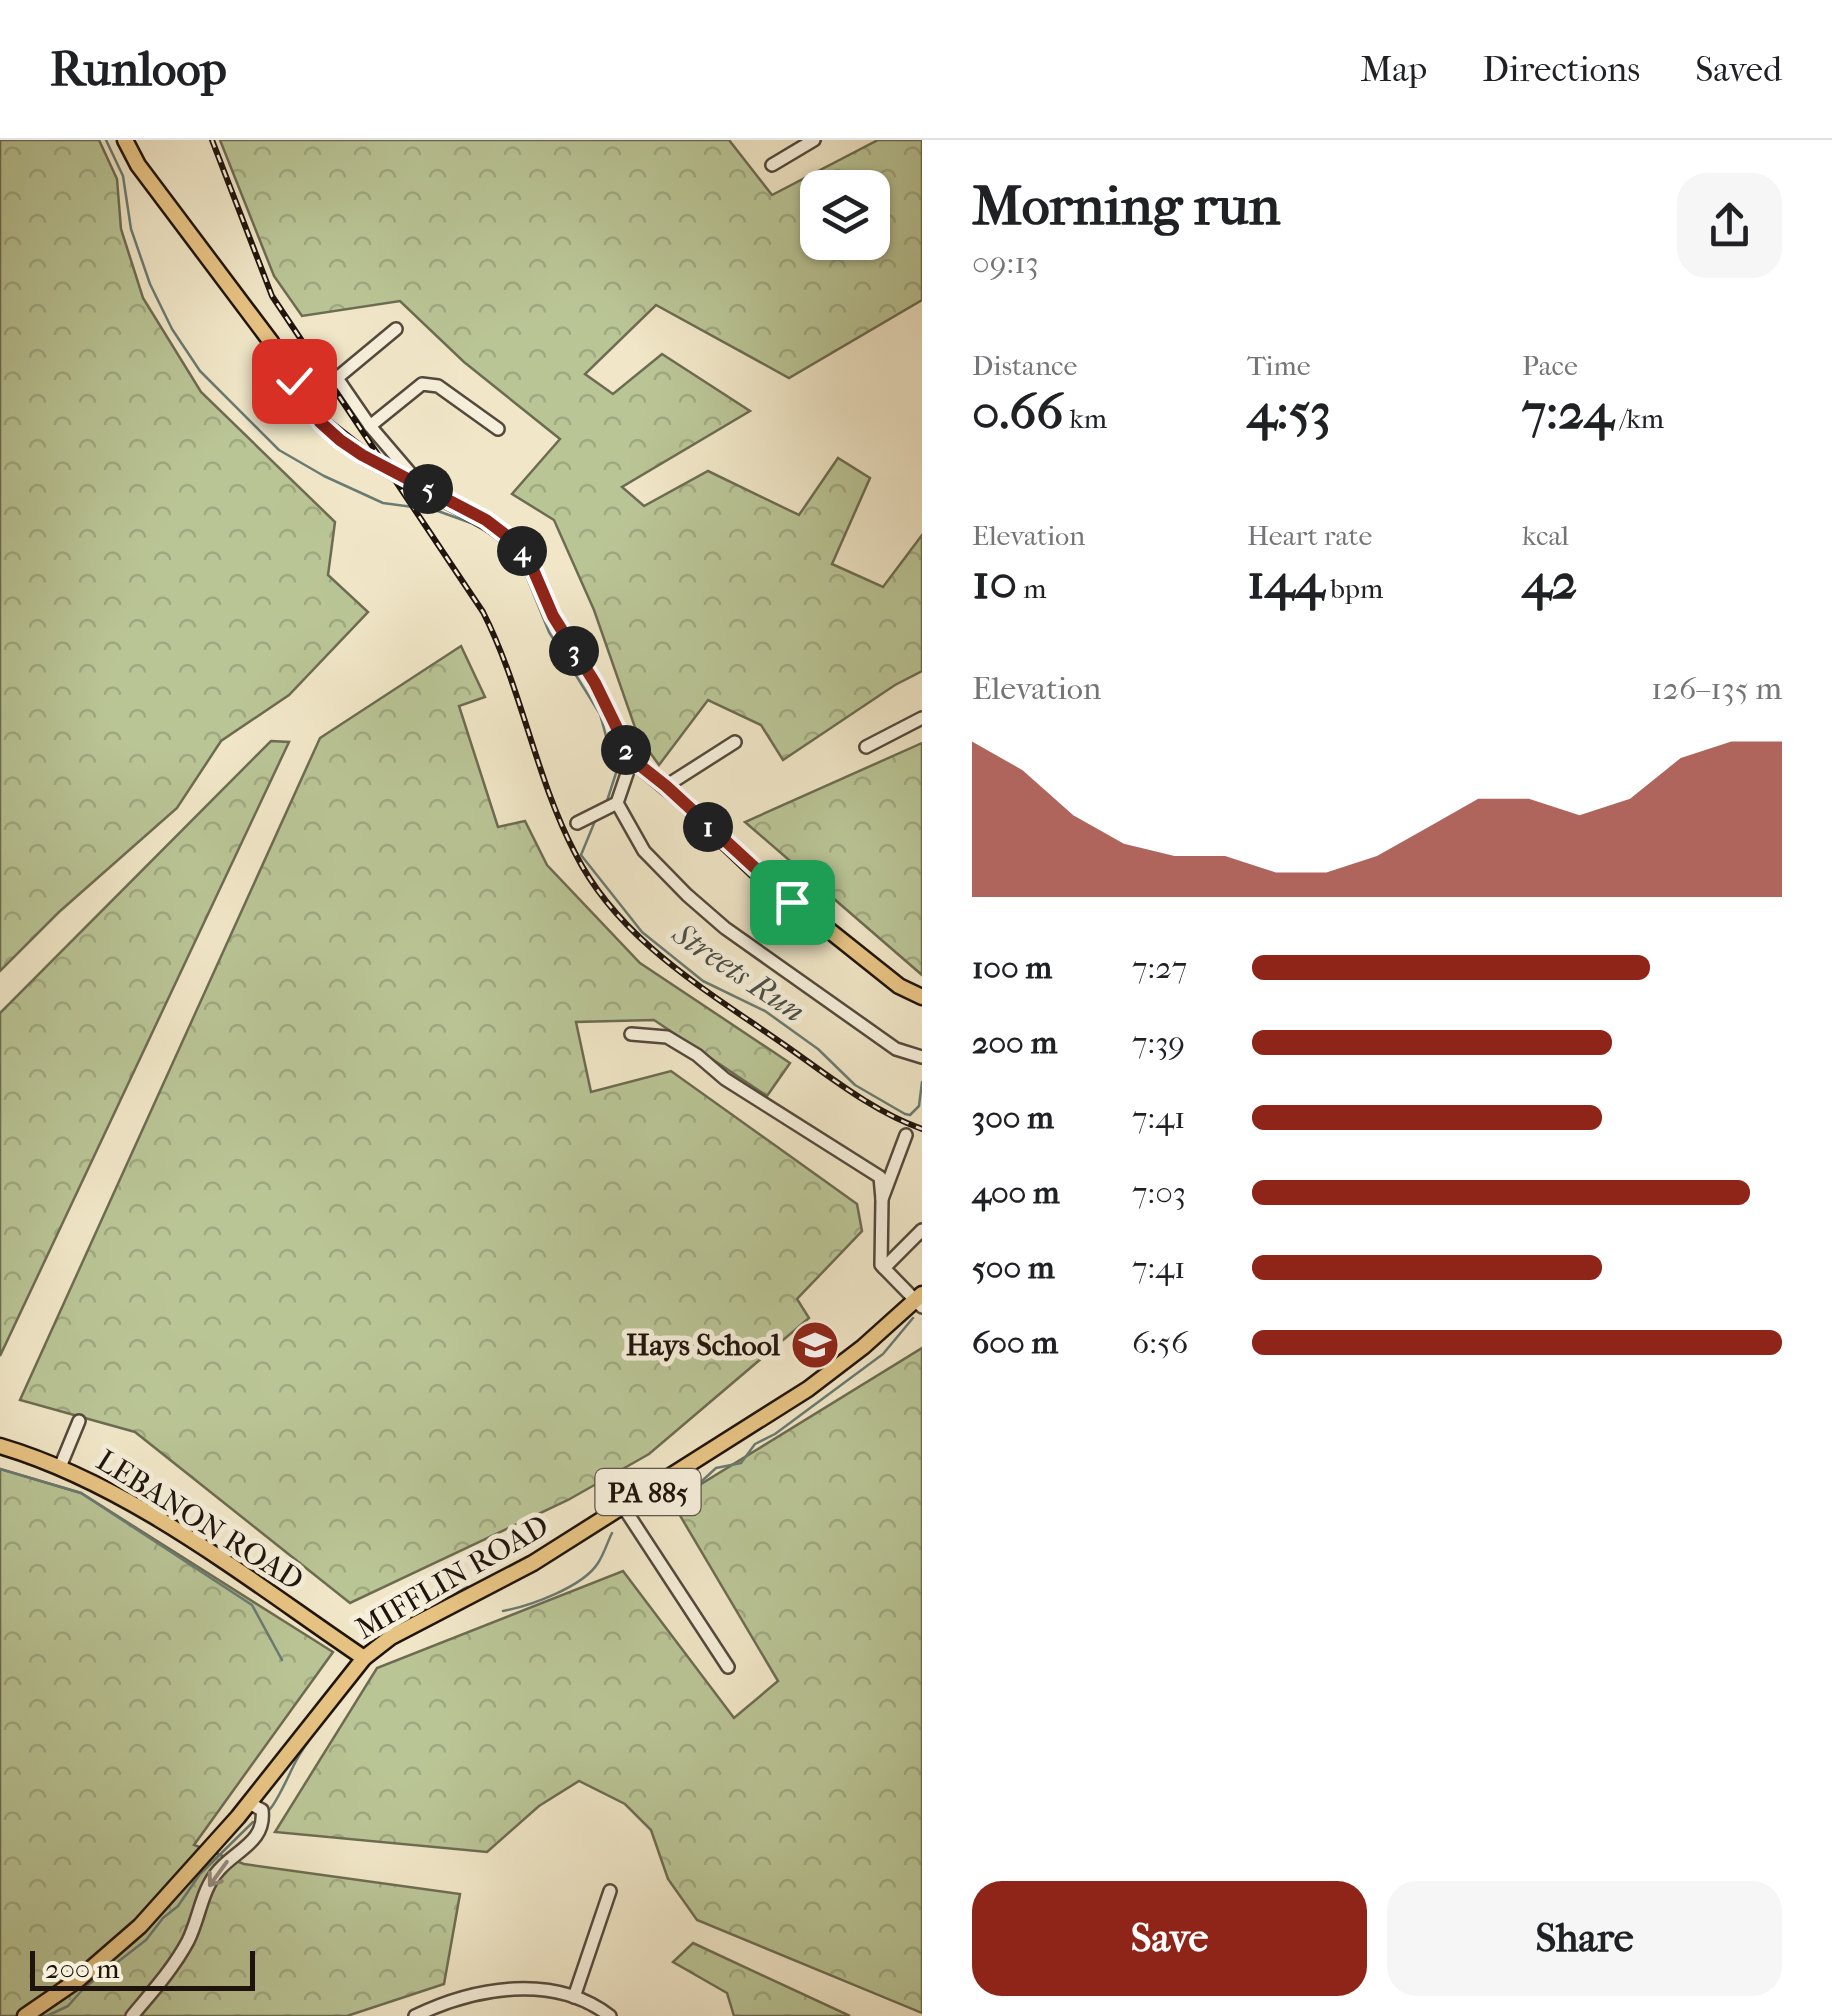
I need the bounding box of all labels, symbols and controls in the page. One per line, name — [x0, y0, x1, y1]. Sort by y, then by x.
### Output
text: Runloop — [50, 41, 227, 97]
text: Map — [1360, 49, 1427, 90]
text: Directions — [1482, 49, 1640, 90]
text: Saved — [1695, 49, 1782, 90]
map controls — [800, 170, 890, 260]
button: layers — [800, 170, 890, 260]
button: share — [1677, 173, 1782, 278]
text: Morning run — [972, 174, 1280, 238]
text: 09:13 — [972, 244, 1039, 281]
pin — [252, 339, 337, 424]
text: Distance — [972, 349, 1077, 382]
text: Time — [1247, 349, 1311, 382]
text: Pace — [1522, 349, 1578, 382]
icon: check — [267, 354, 322, 409]
text: 0.66 — [972, 382, 1063, 441]
text: 4:53 — [1247, 382, 1331, 441]
text: 7:24 — [1522, 382, 1613, 441]
text: km — [1063, 402, 1107, 435]
text: /km — [1613, 402, 1664, 435]
pin: 5 — [403, 464, 453, 514]
text: 5 — [422, 472, 434, 505]
text: Elevation — [972, 519, 1085, 552]
text: Heart rate — [1247, 519, 1372, 552]
text: kcal — [1522, 519, 1569, 552]
pin: 4 — [497, 526, 547, 576]
text: 4 — [514, 534, 530, 567]
text: 10 — [972, 552, 1017, 611]
text: 144 — [1247, 552, 1324, 611]
text: 42 — [1522, 552, 1577, 611]
text: m — [1017, 572, 1046, 605]
text: bpm — [1324, 572, 1383, 605]
pin: 3 — [549, 626, 599, 676]
text: 3 — [568, 634, 580, 667]
text: Elevation — [972, 670, 1101, 707]
text: 126–135 m — [1651, 670, 1782, 707]
pin: 2 — [601, 725, 651, 775]
text: 2 — [619, 733, 633, 766]
pin: 1 — [683, 802, 733, 852]
text: 1 — [703, 810, 713, 843]
pin — [750, 860, 835, 945]
icon: arrive — [765, 875, 820, 930]
water label: Streets Run — [665, 914, 812, 1030]
text: 100 m — [972, 949, 1052, 986]
text: 7:27 — [1132, 949, 1187, 986]
text: 200 m — [972, 1024, 1057, 1061]
text: 7:39 — [1132, 1024, 1185, 1061]
text: 300 m — [972, 1099, 1054, 1136]
text: 7:41 — [1132, 1099, 1186, 1136]
text: 400 m — [972, 1174, 1060, 1211]
text: 7:03 — [1132, 1174, 1186, 1211]
text: 500 m — [972, 1249, 1055, 1286]
text: 7:41 — [1132, 1249, 1186, 1286]
school or university icon: Hays School — [789, 1319, 841, 1371]
text: 600 m — [972, 1324, 1058, 1361]
text: 6:56 — [1132, 1324, 1188, 1361]
place label: Hays School — [626, 1328, 781, 1363]
street label: LEBANON ROAD — [90, 1443, 309, 1598]
road number: PA 885 — [596, 1469, 700, 1515]
street label: MIFFLIN ROAD — [350, 1508, 555, 1647]
one-way arrow — [207, 1860, 228, 1887]
button: Save — [972, 1881, 1367, 1996]
button: Share — [1387, 1881, 1782, 1996]
scale bar — [30, 1946, 255, 1990]
text: 200 m — [45, 1952, 120, 1985]

